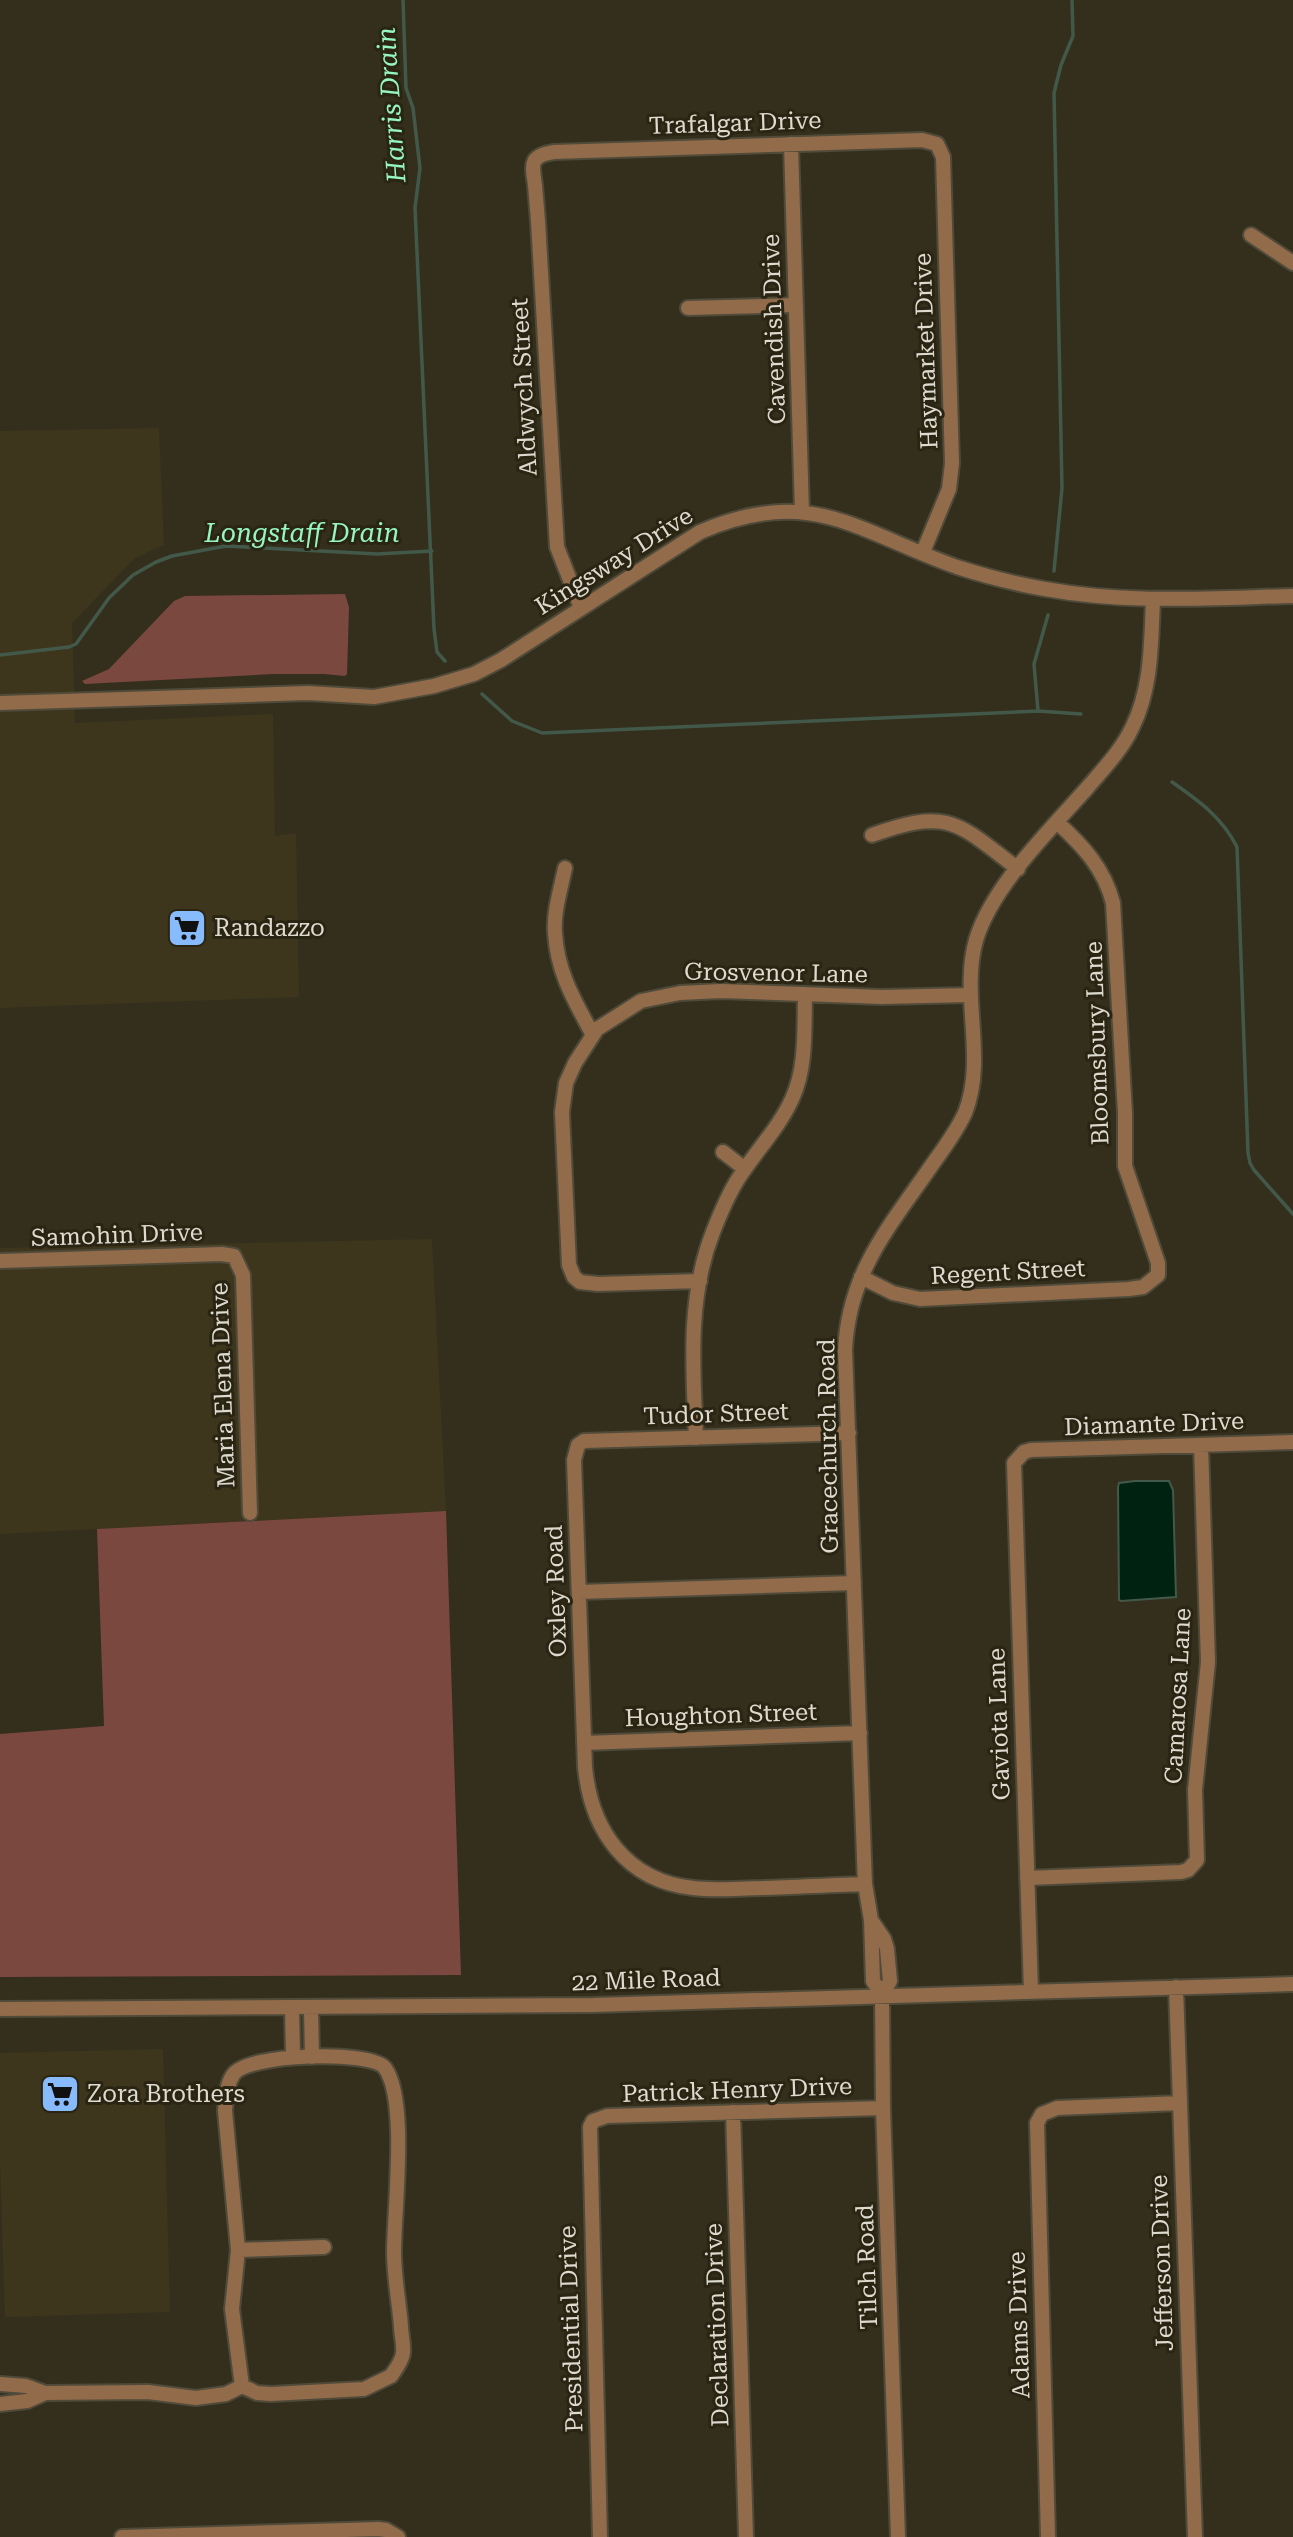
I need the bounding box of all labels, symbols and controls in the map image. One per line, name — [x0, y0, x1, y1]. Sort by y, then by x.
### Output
water label: Harris Drain — [371, 26, 411, 185]
street label: Trafalgar Drive — [648, 106, 822, 140]
street label: Cavendish Drive — [757, 233, 791, 425]
street label: Haymarket Drive — [909, 252, 943, 450]
street label: Aldwych Street — [505, 297, 543, 477]
street label: Kingsway Drive — [530, 501, 698, 621]
water label: Longstaff Drain — [204, 518, 399, 548]
supermarket icon: Randazzo — [166, 907, 208, 949]
place label: Randazzo — [214, 914, 325, 942]
street label: Bloomsbury Lane — [1079, 941, 1115, 1145]
street label: Grosvenor Lane — [684, 957, 868, 989]
street label: Samohin Drive — [31, 1218, 203, 1252]
street label: Regent Street — [930, 1254, 1086, 1290]
street label: Maria Elena Drive — [205, 1282, 241, 1488]
street label: Gracechurch Road — [812, 1338, 844, 1554]
street label: Tudor Street — [643, 1397, 789, 1431]
street label: Diamante Drive — [1063, 1407, 1245, 1441]
street label: Oxley Road — [540, 1524, 572, 1658]
street label: Camarosa Lane — [1159, 1607, 1197, 1785]
street label: Gaviota Lane — [982, 1647, 1016, 1801]
street label: Houghton Street — [624, 1698, 818, 1732]
street label: 22 Mile Road — [571, 1963, 721, 1997]
street label: Patrick Henry Drive — [621, 2072, 853, 2108]
supermarket icon: Zora Brothers — [39, 2073, 81, 2115]
place label: Zora Brothers — [87, 2080, 245, 2108]
street label: Jefferson Drive — [1145, 2174, 1179, 2352]
street label: Tilch Road — [851, 2204, 883, 2330]
street label: Declaration Drive — [699, 2223, 735, 2427]
street label: Presidential Drive — [553, 2225, 589, 2433]
street label: Adams Drive — [1002, 2251, 1036, 2399]

